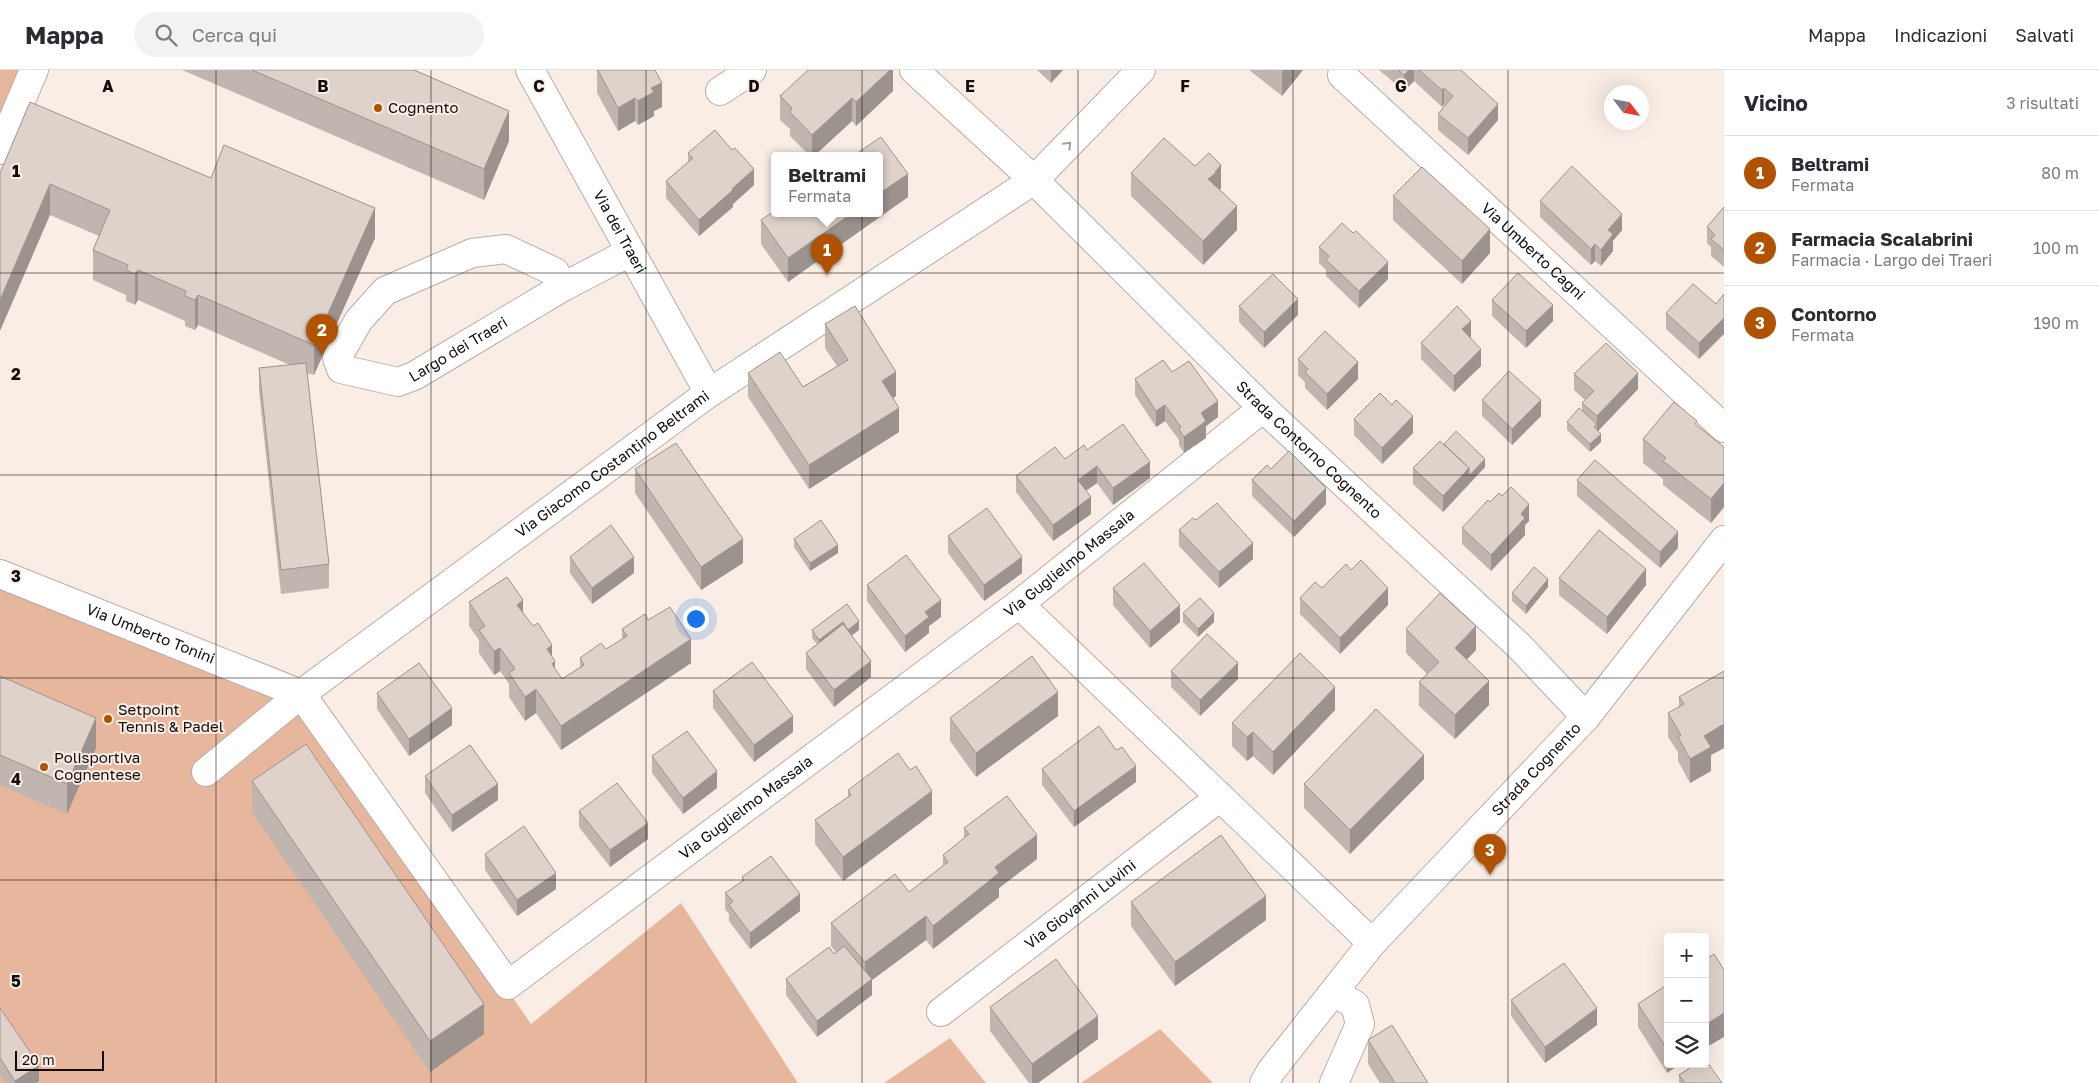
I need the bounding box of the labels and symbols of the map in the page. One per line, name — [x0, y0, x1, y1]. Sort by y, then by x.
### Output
text: A — [102, 76, 114, 96]
text: B — [317, 76, 329, 96]
text: C — [533, 76, 545, 96]
text: D — [748, 76, 760, 96]
text: E — [965, 76, 975, 96]
text: F — [1180, 76, 1190, 96]
text: G — [1395, 76, 1407, 96]
north arrow — [1604, 85, 1649, 130]
place label: Cognento — [388, 98, 458, 116]
marker: Cognento — [372, 102, 384, 114]
one-way arrow — [1062, 141, 1071, 150]
text: 1 — [12, 161, 20, 181]
street label: Via dei Traeri — [590, 186, 651, 276]
street label: Via Umberto Cagni — [1478, 198, 1589, 303]
pin: 1 — [811, 234, 843, 275]
street label: Largo dei Traeri — [405, 312, 510, 385]
pin: 2 — [306, 314, 338, 355]
text: 2 — [11, 364, 21, 384]
street label: Strada Contorno Cognento — [1233, 377, 1386, 522]
street label: Via Giacomo Costantino Beltrami — [511, 386, 712, 541]
street label: Via Guglielmo Massaia — [1000, 505, 1137, 620]
text: 3 — [11, 566, 21, 586]
street label: Via Umberto Tonini — [84, 599, 218, 667]
your location — [683, 606, 709, 632]
place label: Setpoint Tennis & Padel — [118, 700, 224, 735]
marker: Setpoint Tennis & Padel — [102, 713, 114, 725]
street label: Strada Cognento — [1487, 718, 1584, 819]
place label: Polisportiva Cognentese — [54, 748, 141, 783]
street label: Via Guglielmo Massaia — [675, 751, 816, 862]
marker: Polisportiva Cognentese — [38, 761, 50, 773]
text: 4 — [11, 769, 21, 789]
pin: 3 — [1474, 834, 1506, 875]
street label: Via Giovanni Luvini — [1021, 855, 1139, 952]
text: 5 — [11, 971, 21, 991]
scale bar — [15, 1048, 104, 1071]

